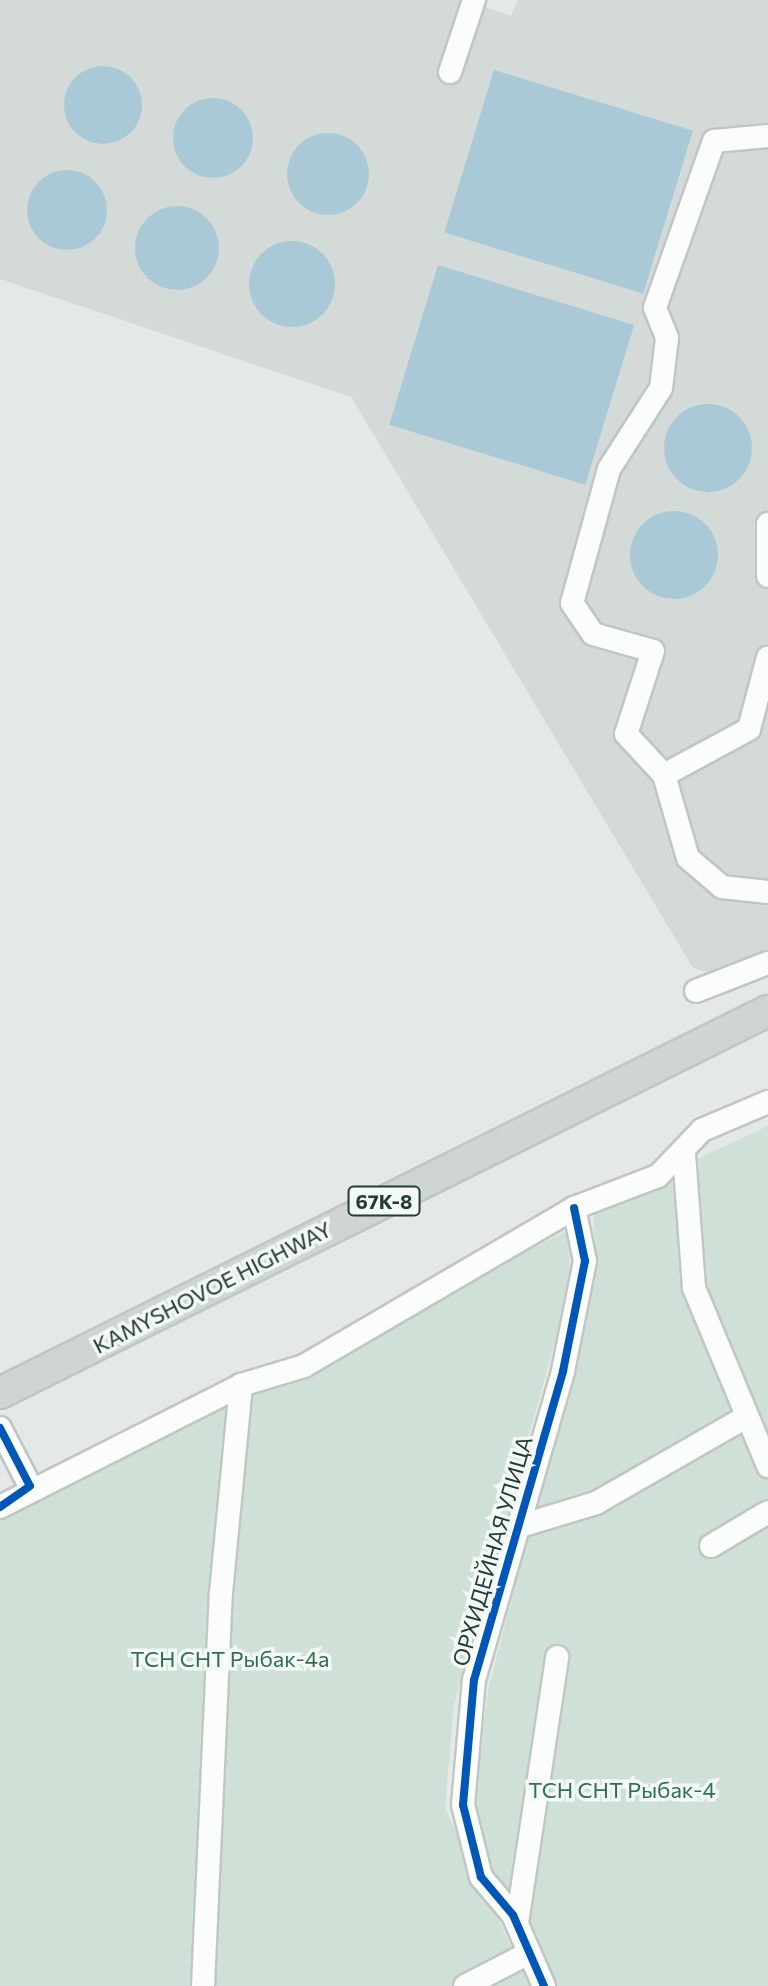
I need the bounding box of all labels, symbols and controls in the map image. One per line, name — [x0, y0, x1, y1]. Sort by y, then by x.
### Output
road number: 67К-8 — [346, 1185, 422, 1217]
street label: KAMYSHOVOE HIGHWAY — [88, 1215, 336, 1359]
street label: ОРХИДЕЙНАЯ УЛИЦА — [446, 1433, 538, 1669]
park label: ТСН СНТ Рыбак-4а — [131, 1646, 329, 1672]
park label: ТСН СНТ Рыбак-4 — [528, 1777, 716, 1803]

